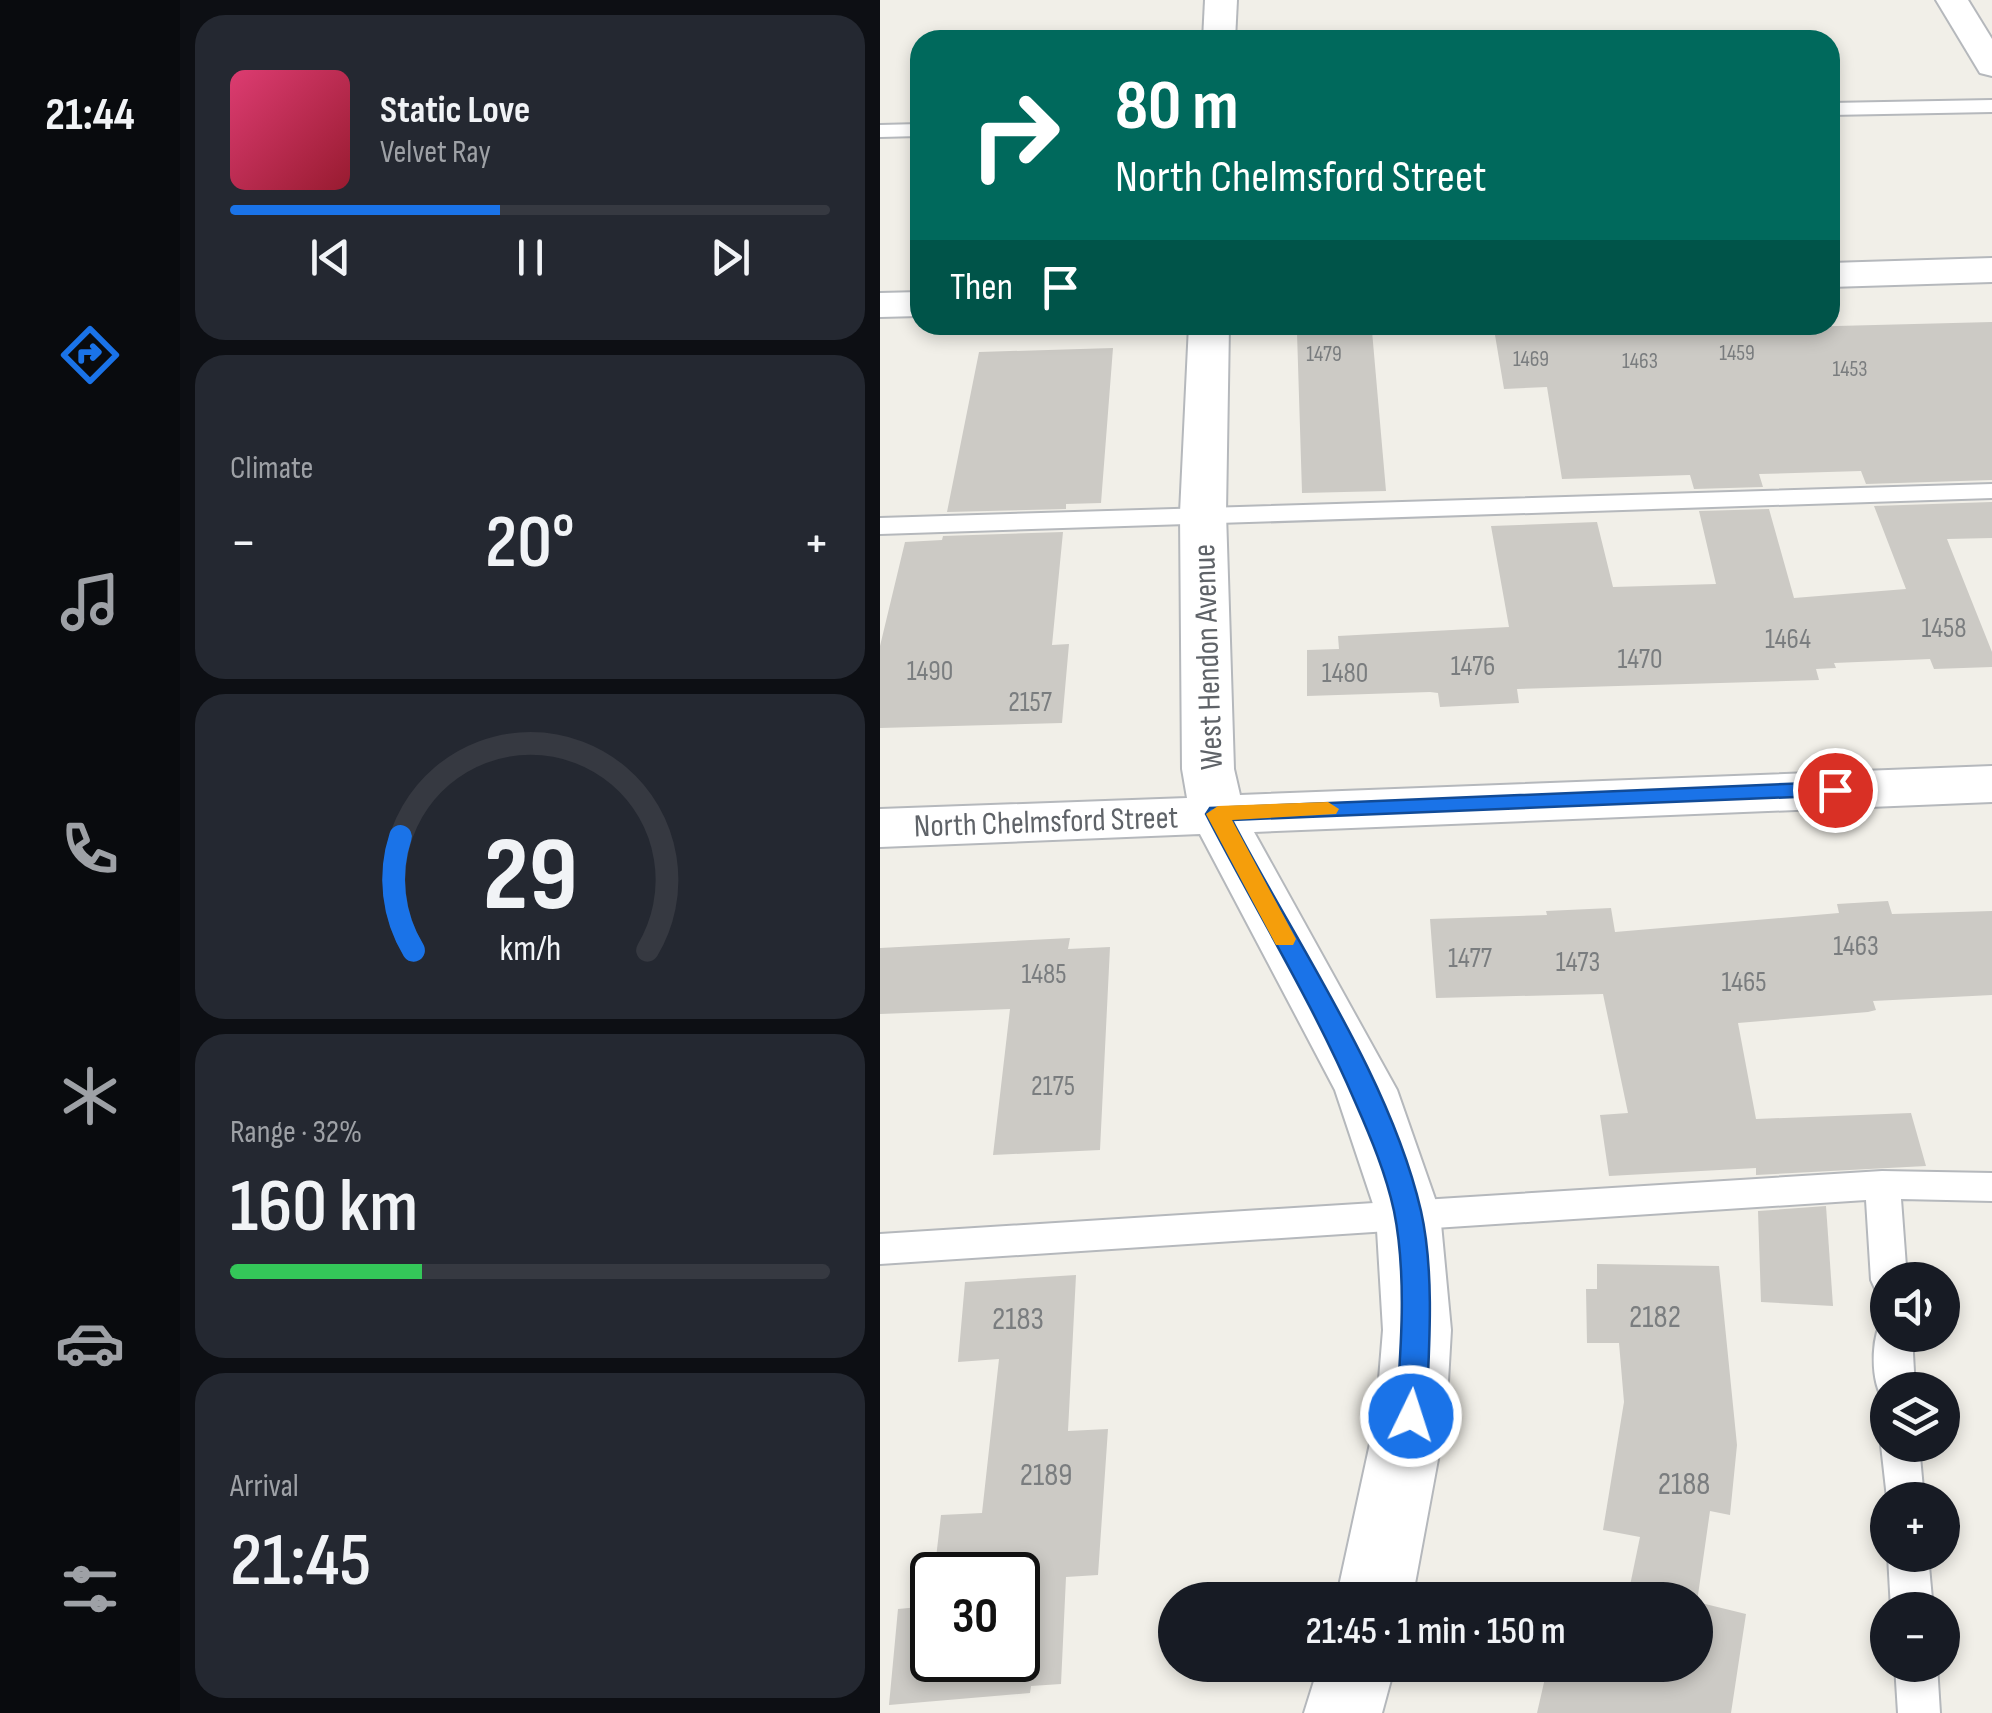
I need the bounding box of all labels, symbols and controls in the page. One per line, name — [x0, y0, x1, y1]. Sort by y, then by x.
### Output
text: 80 m — [1115, 65, 1239, 149]
icon: right — [950, 70, 1080, 200]
text: 21:44 — [45, 88, 135, 143]
text: Static Love — [380, 88, 530, 133]
text: Velvet Ray — [380, 133, 491, 172]
text: North Chelmsford Street — [1115, 150, 1487, 205]
icon: previous — [303, 230, 358, 285]
icon: pause — [503, 230, 558, 285]
icon: next — [703, 230, 758, 285]
icon: arrive — [1033, 260, 1088, 315]
text: Then — [950, 265, 1013, 310]
icon: directions — [55, 320, 125, 390]
house number: 1459 — [1719, 340, 1755, 367]
house number: 1479 — [1306, 341, 1342, 368]
house number: 1469 — [1513, 346, 1549, 373]
house number: 1463 — [1622, 348, 1658, 375]
house number: 1453 — [1832, 356, 1868, 383]
text: Climate — [230, 449, 313, 488]
text: 20° — [485, 498, 575, 589]
text: − — [230, 510, 257, 577]
text: + — [803, 510, 830, 577]
street label: West Hendon Avenue — [1185, 543, 1232, 771]
icon: music — [55, 567, 125, 637]
house number: 1458 — [1921, 612, 1967, 645]
house number: 1464 — [1765, 623, 1811, 656]
house number: 1470 — [1618, 643, 1662, 676]
house number: 1476 — [1451, 650, 1495, 683]
house number: 1490 — [907, 655, 953, 688]
house number: 1480 — [1322, 657, 1368, 690]
house number: 2157 — [1008, 686, 1052, 719]
pin — [1793, 748, 1878, 833]
icon: arrive — [1808, 763, 1863, 818]
street label: North Chelmsford Street — [913, 798, 1179, 847]
icon: phone — [55, 814, 125, 884]
text: 29 — [483, 814, 577, 939]
text: km/h — [499, 928, 561, 971]
house number: 1463 — [1833, 930, 1879, 963]
house number: 1477 — [1448, 942, 1492, 975]
house number: 1473 — [1556, 946, 1600, 979]
house number: 1485 — [1021, 958, 1067, 991]
house number: 1465 — [1722, 966, 1767, 999]
icon: climate — [55, 1061, 125, 1131]
house number: 2175 — [1031, 1070, 1075, 1103]
text: Range · 32% — [230, 1113, 362, 1152]
text: 160 km — [230, 1162, 418, 1253]
map controls — [1870, 1262, 1960, 1682]
button: sound — [1870, 1262, 1960, 1352]
house number: 2182 — [1629, 1298, 1681, 1337]
house number: 2183 — [992, 1300, 1044, 1339]
icon: car — [55, 1308, 125, 1378]
position arrow — [1359, 1364, 1463, 1468]
button: layers — [1870, 1372, 1960, 1462]
house number: 2189 — [1020, 1456, 1072, 1495]
house number: 2188 — [1658, 1465, 1710, 1504]
text: Arrival — [230, 1467, 299, 1506]
button: + — [1870, 1482, 1960, 1572]
text: 21:45 — [230, 1516, 371, 1607]
speed limit sign: 30 — [910, 1552, 1040, 1682]
icon: filters — [55, 1554, 125, 1624]
button: − — [1870, 1592, 1960, 1682]
text: 21:45 · 1 min · 150 m — [1305, 1609, 1566, 1654]

